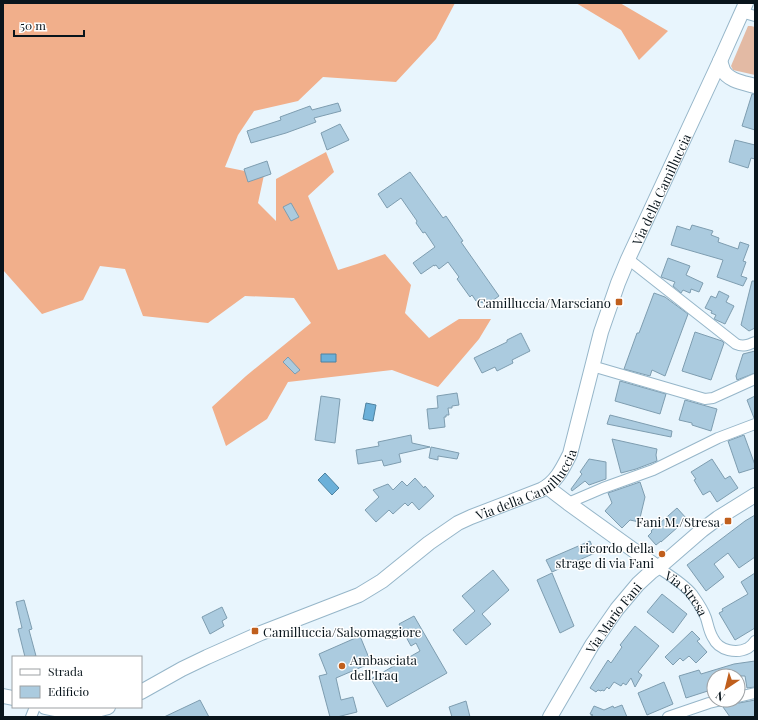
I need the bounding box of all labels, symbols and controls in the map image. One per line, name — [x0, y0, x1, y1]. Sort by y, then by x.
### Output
scale bar — [14, 12, 84, 38]
text: 50 m — [20, 17, 46, 33]
street label: Via della Camilluccia — [627, 130, 694, 248]
place label: Camilluccia/Marsciano — [477, 294, 611, 311]
marker: Camilluccia/Marsciano — [614, 297, 624, 307]
street label: Via della Camilluccia — [472, 447, 579, 523]
place label: Fani M./Stresa — [636, 513, 721, 530]
marker: Fani M./Stresa — [723, 516, 733, 526]
place label: ricordo della strage di via Fani — [556, 539, 655, 571]
marker: ricordo della strage di via Fani — [657, 549, 667, 559]
street label: Via Stresa — [661, 566, 713, 619]
street label: Via Mario Fani — [580, 578, 645, 657]
place label: Camilluccia/Salsomaggiore — [263, 623, 422, 640]
marker: Camilluccia/Salsomaggiore — [250, 626, 260, 636]
place label: Ambasciata dell'Iraq — [349, 651, 418, 683]
legend — [12, 656, 142, 708]
marker: Ambasciata dell'Iraq — [337, 661, 347, 671]
text: Strada — [48, 663, 83, 679]
north arrow — [706, 668, 746, 708]
text: Edificio — [48, 683, 90, 699]
text: N — [712, 688, 728, 705]

